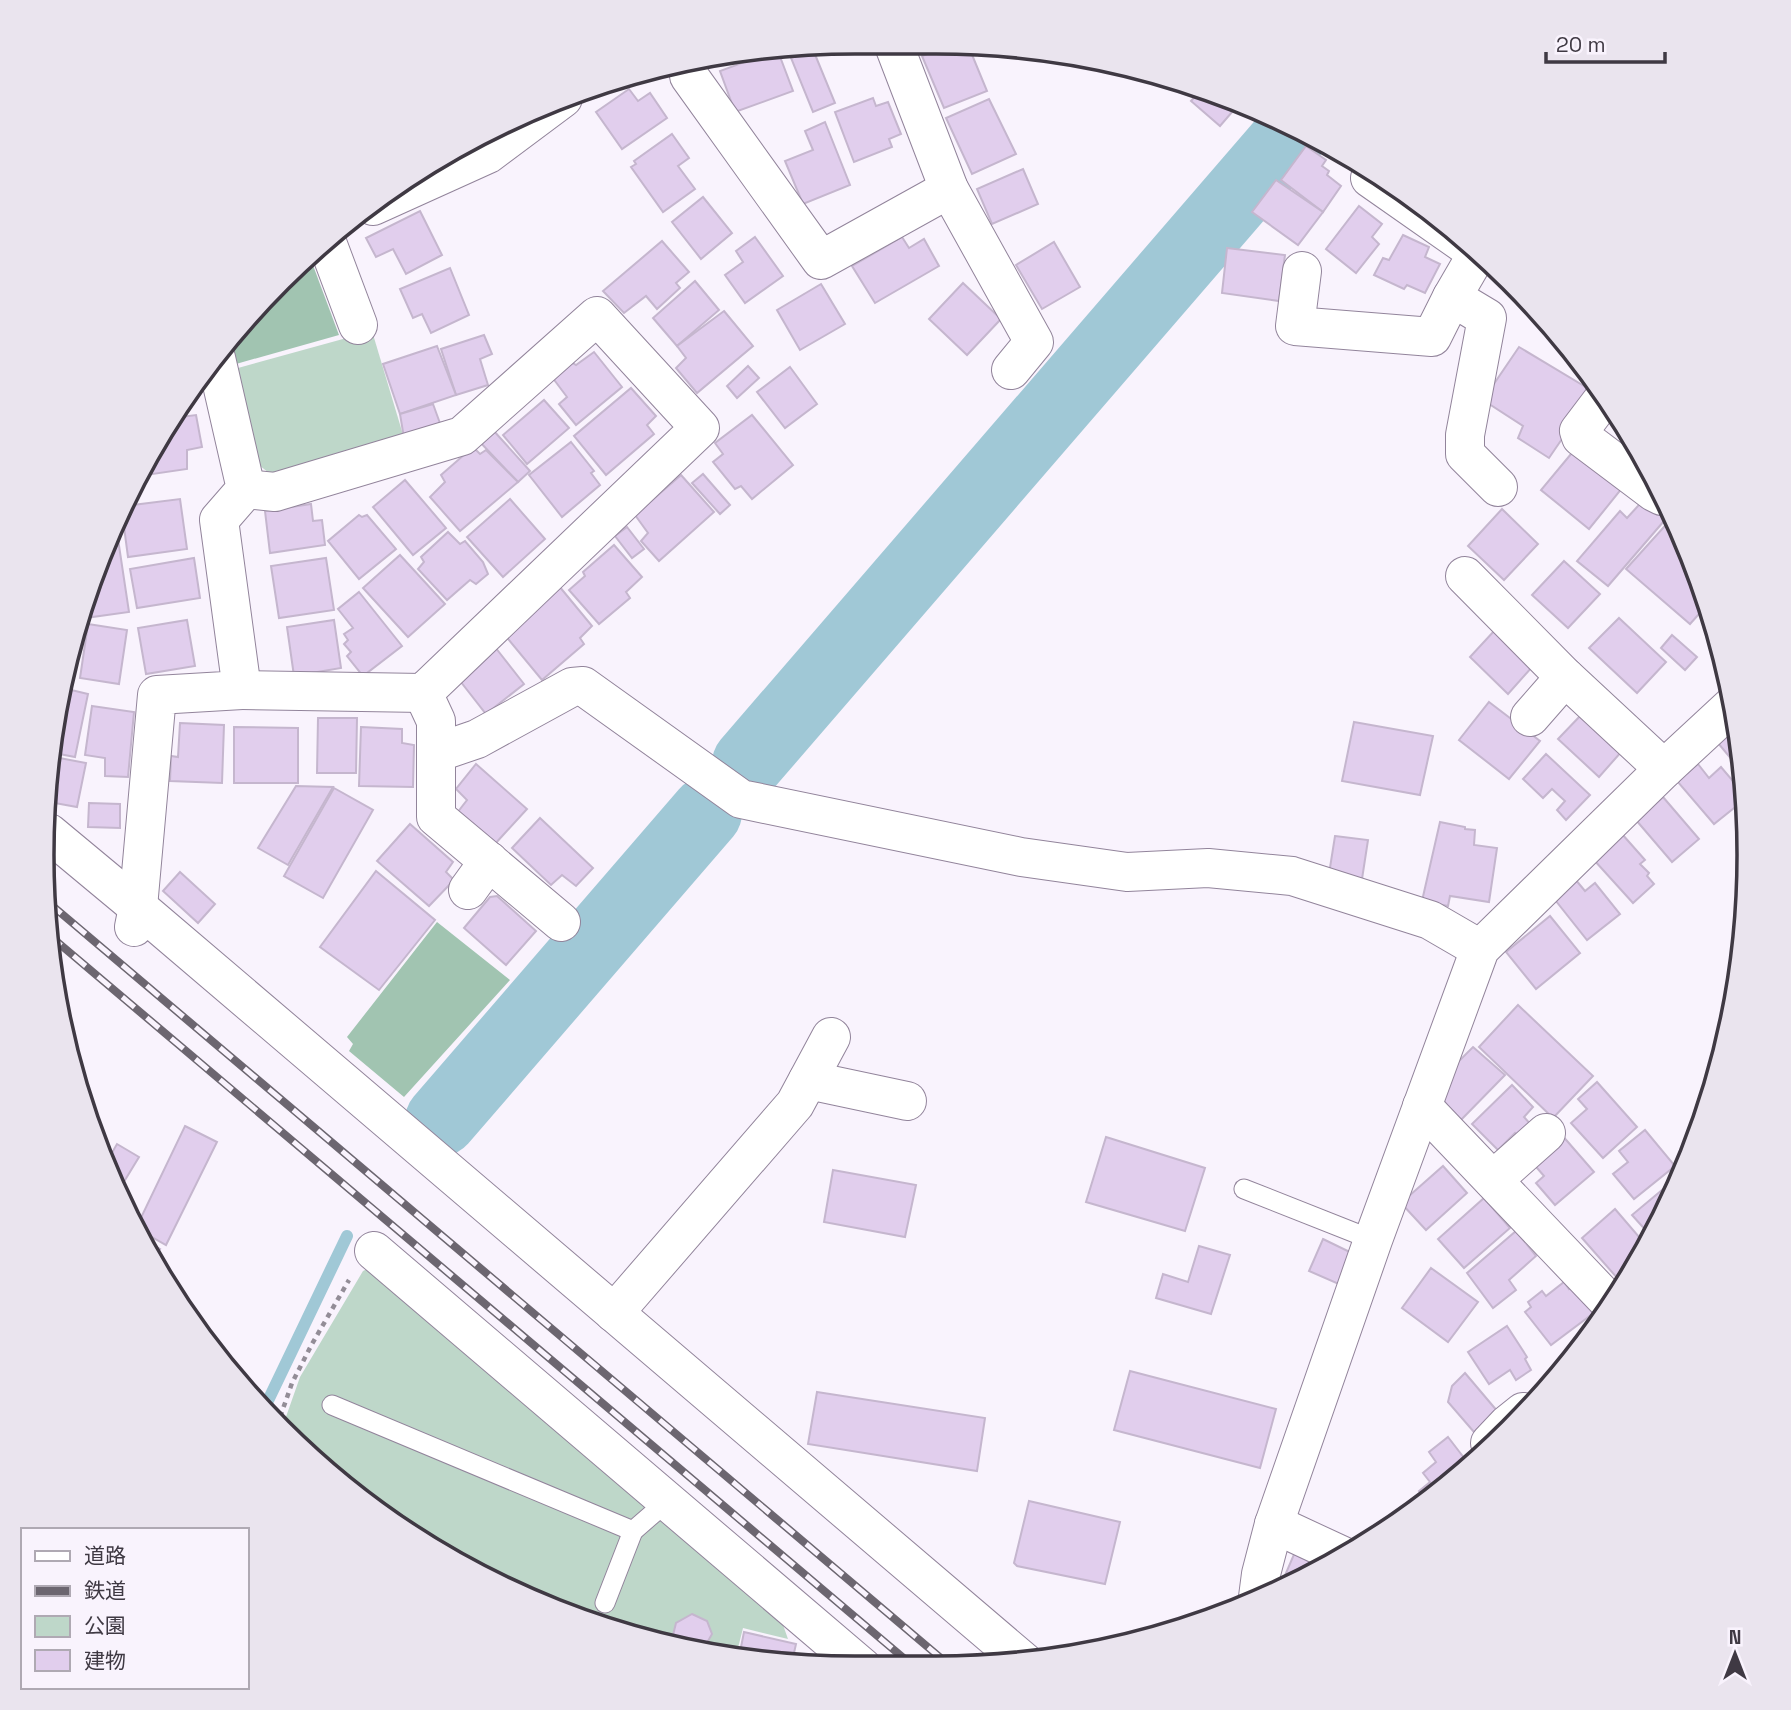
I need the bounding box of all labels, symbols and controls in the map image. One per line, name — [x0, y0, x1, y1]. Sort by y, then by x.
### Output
scale bar — [1546, 21, 1665, 65]
text: 20 m — [1556, 31, 1606, 58]
legend — [21, 1528, 248, 1689]
text: 道路 — [84, 1542, 126, 1569]
text: 鉄道 — [84, 1577, 126, 1604]
text: 公園 — [84, 1612, 126, 1639]
north arrow — [1700, 1619, 1770, 1689]
text: N — [1729, 1625, 1741, 1650]
text: 建物 — [84, 1647, 126, 1674]

